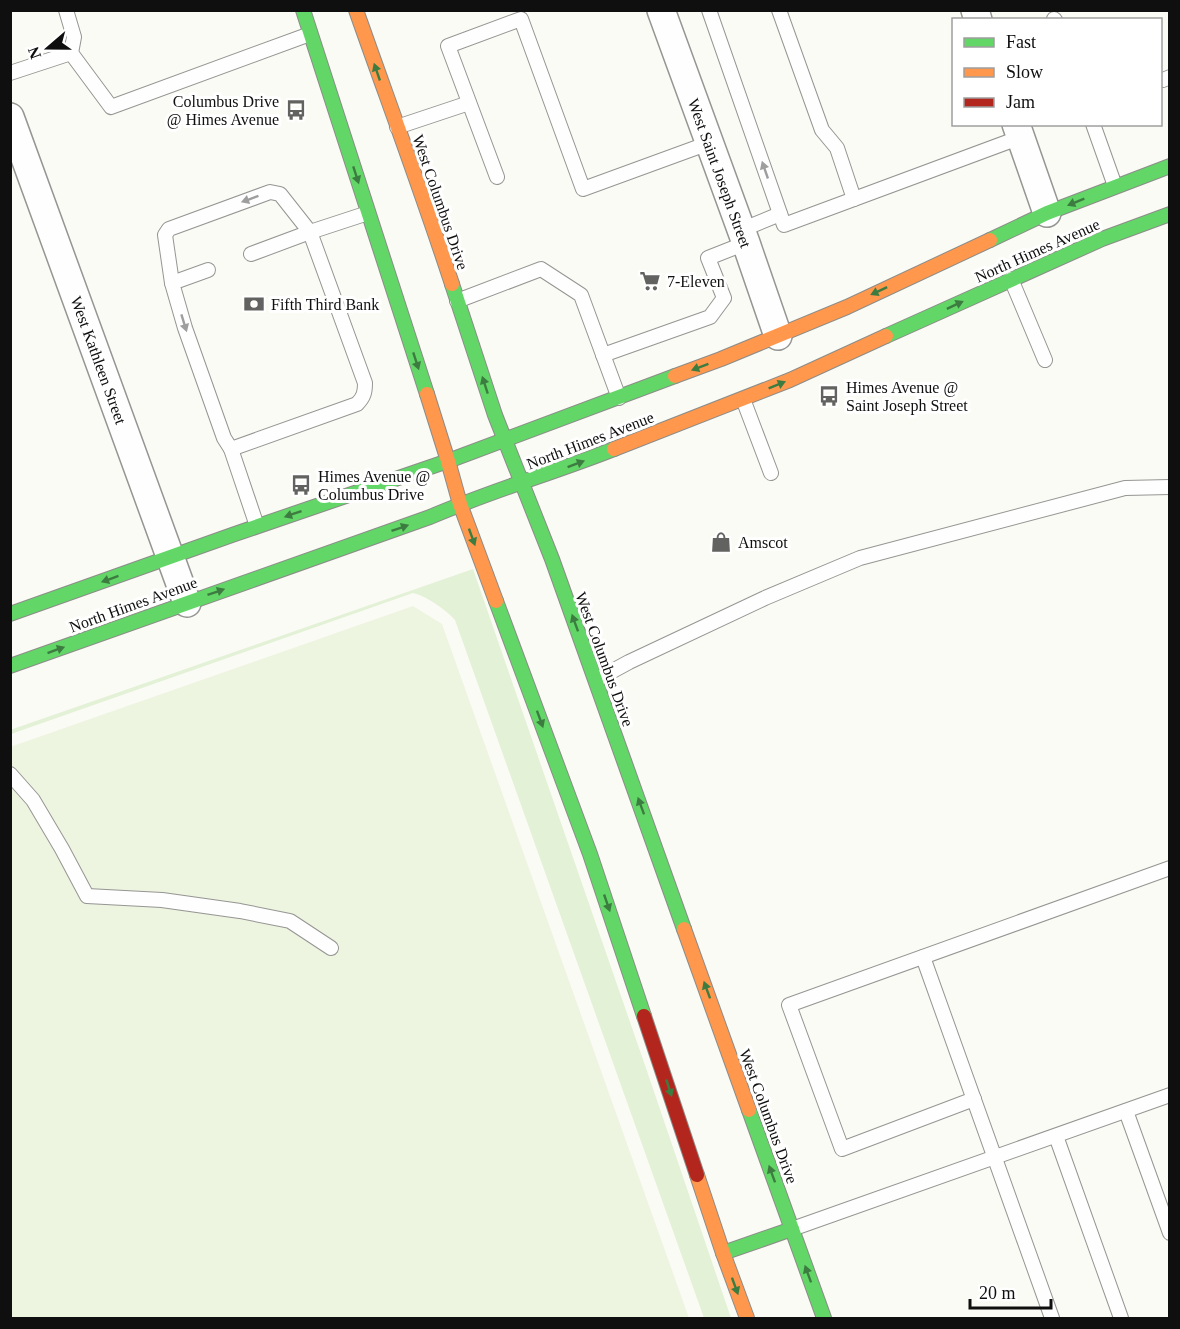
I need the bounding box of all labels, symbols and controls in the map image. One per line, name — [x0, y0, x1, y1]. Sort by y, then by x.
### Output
north arrow — [18, 18, 78, 78]
legend — [952, 18, 1162, 126]
text: Fast — [1006, 32, 1036, 52]
text: N — [24, 44, 44, 61]
text: Slow — [1006, 62, 1043, 82]
one-way arrow — [372, 63, 382, 81]
text: Jam — [1006, 92, 1035, 112]
place label: Columbus Drive @ Himes Avenue — [167, 93, 279, 129]
street label: West Saint Joseph Street — [684, 96, 755, 251]
bus stop icon: Columbus Drive @ Himes Avenue — [284, 98, 308, 122]
street label: West Columbus Drive — [409, 132, 472, 272]
one-way arrow — [759, 160, 769, 178]
one-way arrow — [352, 166, 361, 184]
one-way arrow — [241, 195, 259, 204]
one-way arrow — [1067, 198, 1085, 207]
street label: North Himes Avenue — [972, 215, 1102, 286]
supermarket icon: 7-Eleven — [638, 269, 662, 293]
place label: 7-Eleven — [667, 273, 725, 290]
one-way arrow — [871, 287, 888, 296]
bank icon: Fifth Third Bank — [242, 292, 266, 316]
street label: West Kathleen Street — [68, 294, 130, 427]
place label: Fifth Third Bank — [271, 296, 379, 313]
one-way arrow — [946, 300, 963, 309]
one-way arrow — [180, 315, 189, 333]
one-way arrow — [411, 352, 421, 370]
one-way arrow — [690, 363, 708, 373]
one-way arrow — [480, 376, 490, 394]
place label: Himes Avenue @ Saint Joseph Street — [846, 379, 968, 415]
one-way arrow — [769, 380, 787, 390]
bus stop icon: Himes Avenue @ Saint Joseph Street — [817, 384, 841, 408]
street label: North Himes Avenue — [524, 408, 656, 473]
one-way arrow — [568, 459, 586, 469]
place label: Himes Avenue @ Columbus Drive — [318, 468, 430, 503]
bus stop icon: Himes Avenue @ Columbus Drive — [289, 473, 313, 497]
one-way arrow — [284, 509, 302, 519]
one-way arrow — [391, 522, 409, 532]
one-way arrow — [467, 528, 477, 546]
shop icon: Amscot — [709, 530, 733, 554]
place label: Amscot — [738, 534, 788, 551]
street label: North Himes Avenue — [67, 573, 199, 636]
one-way arrow — [100, 574, 118, 584]
one-way arrow — [207, 587, 225, 597]
street label: West Columbus Drive — [572, 590, 637, 729]
one-way arrow — [569, 614, 579, 632]
one-way arrow — [47, 644, 65, 654]
one-way arrow — [536, 710, 546, 728]
one-way arrow — [635, 797, 645, 815]
one-way arrow — [602, 894, 612, 912]
one-way arrow — [701, 981, 711, 999]
street label: West Columbus Drive — [736, 1047, 801, 1186]
one-way arrow — [665, 1079, 674, 1097]
one-way arrow — [767, 1164, 777, 1182]
one-way arrow — [803, 1264, 813, 1282]
scale bar — [970, 1272, 1051, 1310]
one-way arrow — [731, 1277, 741, 1295]
text: 20 m — [979, 1283, 1016, 1303]

